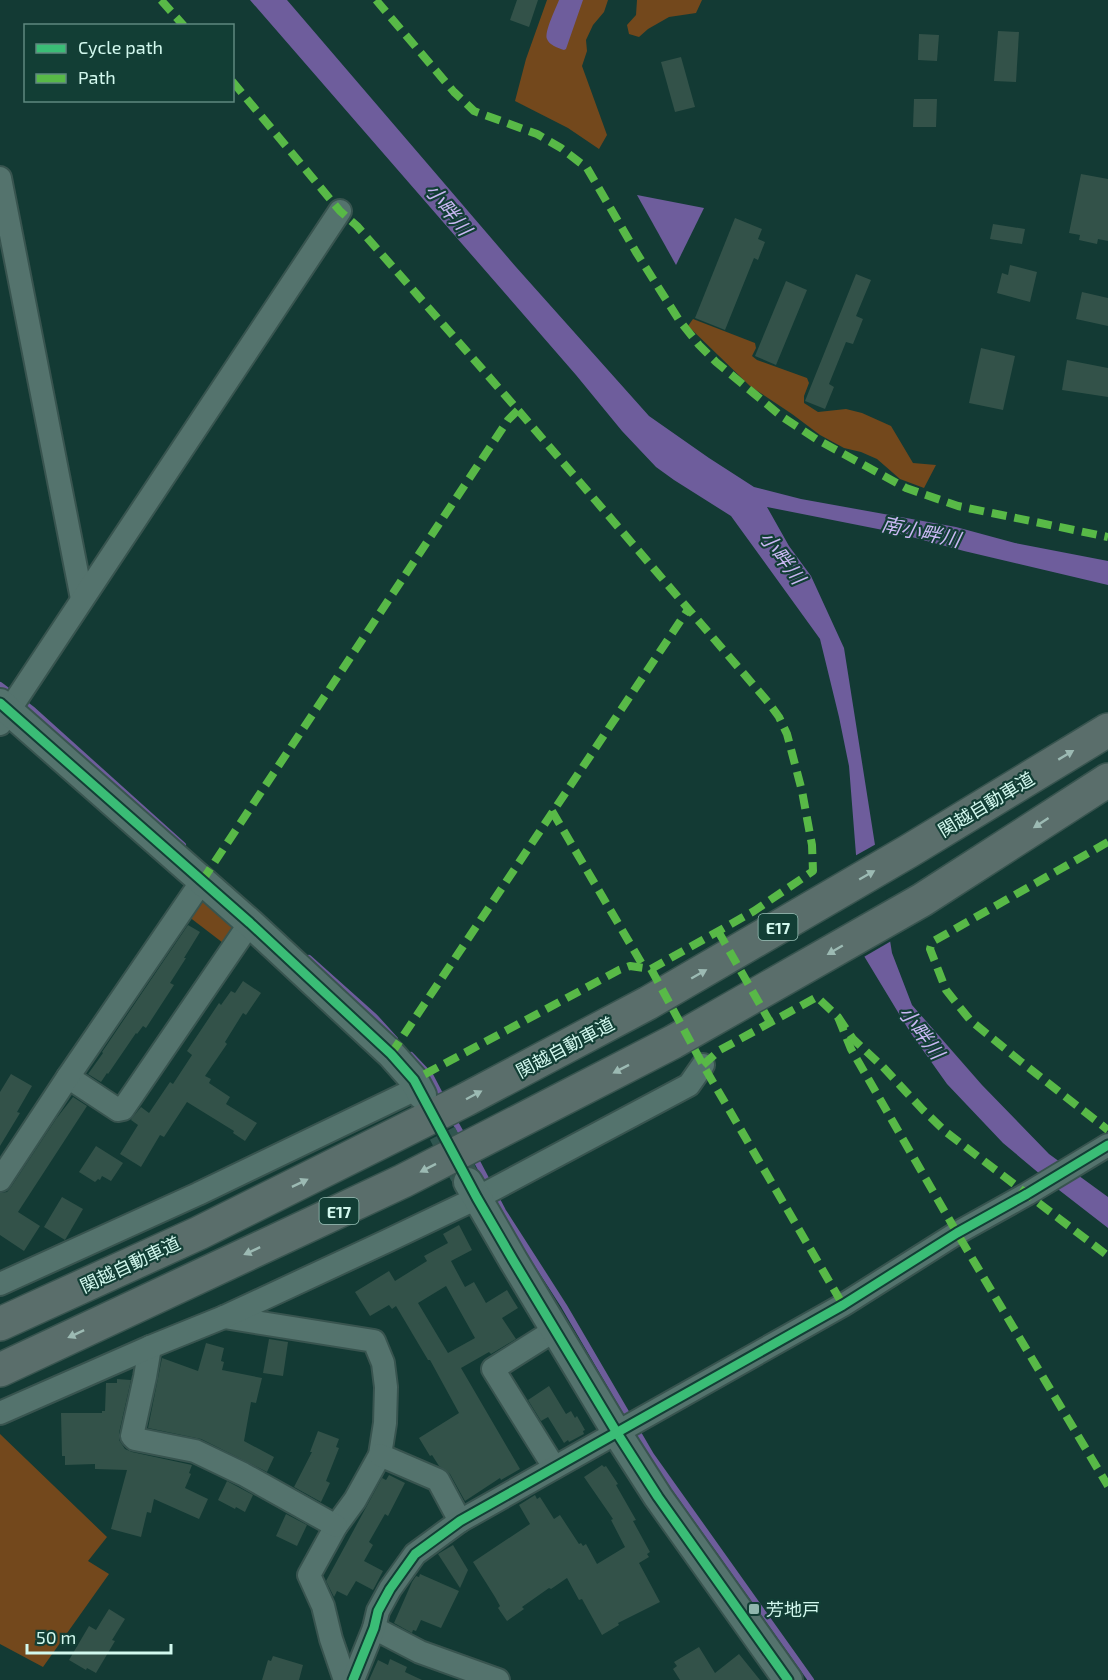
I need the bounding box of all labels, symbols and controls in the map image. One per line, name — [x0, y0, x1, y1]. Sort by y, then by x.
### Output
legend — [24, 24, 234, 102]
text: Cycle path — [78, 36, 163, 58]
text: Path — [78, 66, 116, 88]
water label: 小畔川 — [421, 178, 478, 241]
water label: 南小畔川 — [879, 511, 965, 551]
water label: 小畔川 — [755, 526, 812, 590]
one-way arrow — [1058, 750, 1074, 761]
street label: 関越自動車道 — [934, 767, 1038, 841]
one-way arrow — [1033, 818, 1049, 829]
one-way arrow — [859, 870, 875, 881]
road number: E17 — [758, 914, 798, 940]
one-way arrow — [826, 945, 843, 955]
one-way arrow — [691, 969, 708, 979]
water label: 小畔川 — [894, 1001, 951, 1065]
street label: 関越自動車道 — [512, 1012, 618, 1082]
one-way arrow — [612, 1064, 629, 1074]
one-way arrow — [466, 1090, 483, 1100]
one-way arrow — [420, 1163, 437, 1172]
one-way arrow — [291, 1178, 308, 1187]
road number: E17 — [320, 1198, 358, 1224]
street label: 関越自動車道 — [76, 1231, 184, 1297]
one-way arrow — [244, 1247, 261, 1256]
one-way arrow — [67, 1330, 84, 1339]
place label: 芳地戸 — [766, 1598, 820, 1620]
marker: 芳地戸 — [747, 1602, 761, 1616]
scale bar — [27, 1617, 171, 1655]
text: 50 m — [36, 1626, 76, 1648]

